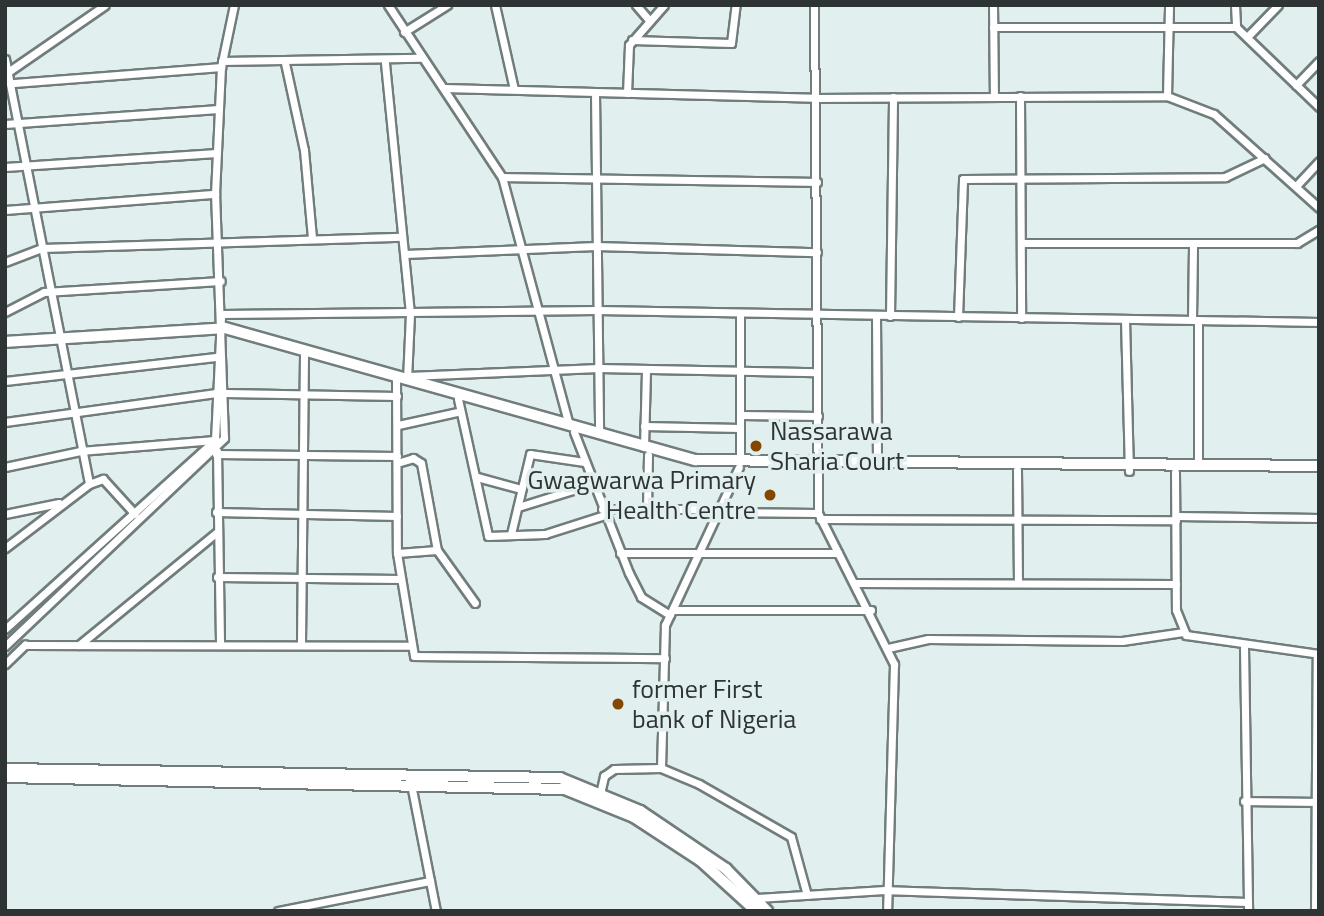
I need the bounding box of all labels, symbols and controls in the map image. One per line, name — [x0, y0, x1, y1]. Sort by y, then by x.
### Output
place label: Nassarawa Sharia Court — [770, 415, 904, 476]
marker: Nassarawa Sharia Court — [748, 438, 764, 454]
place label: Gwagwarwa Primary Health Centre — [528, 464, 756, 526]
marker: Gwagwarwa Primary Health Centre — [762, 487, 778, 503]
place label: former First bank of Nigeria — [632, 673, 796, 734]
marker: former First bank of Nigeria — [610, 696, 626, 712]

